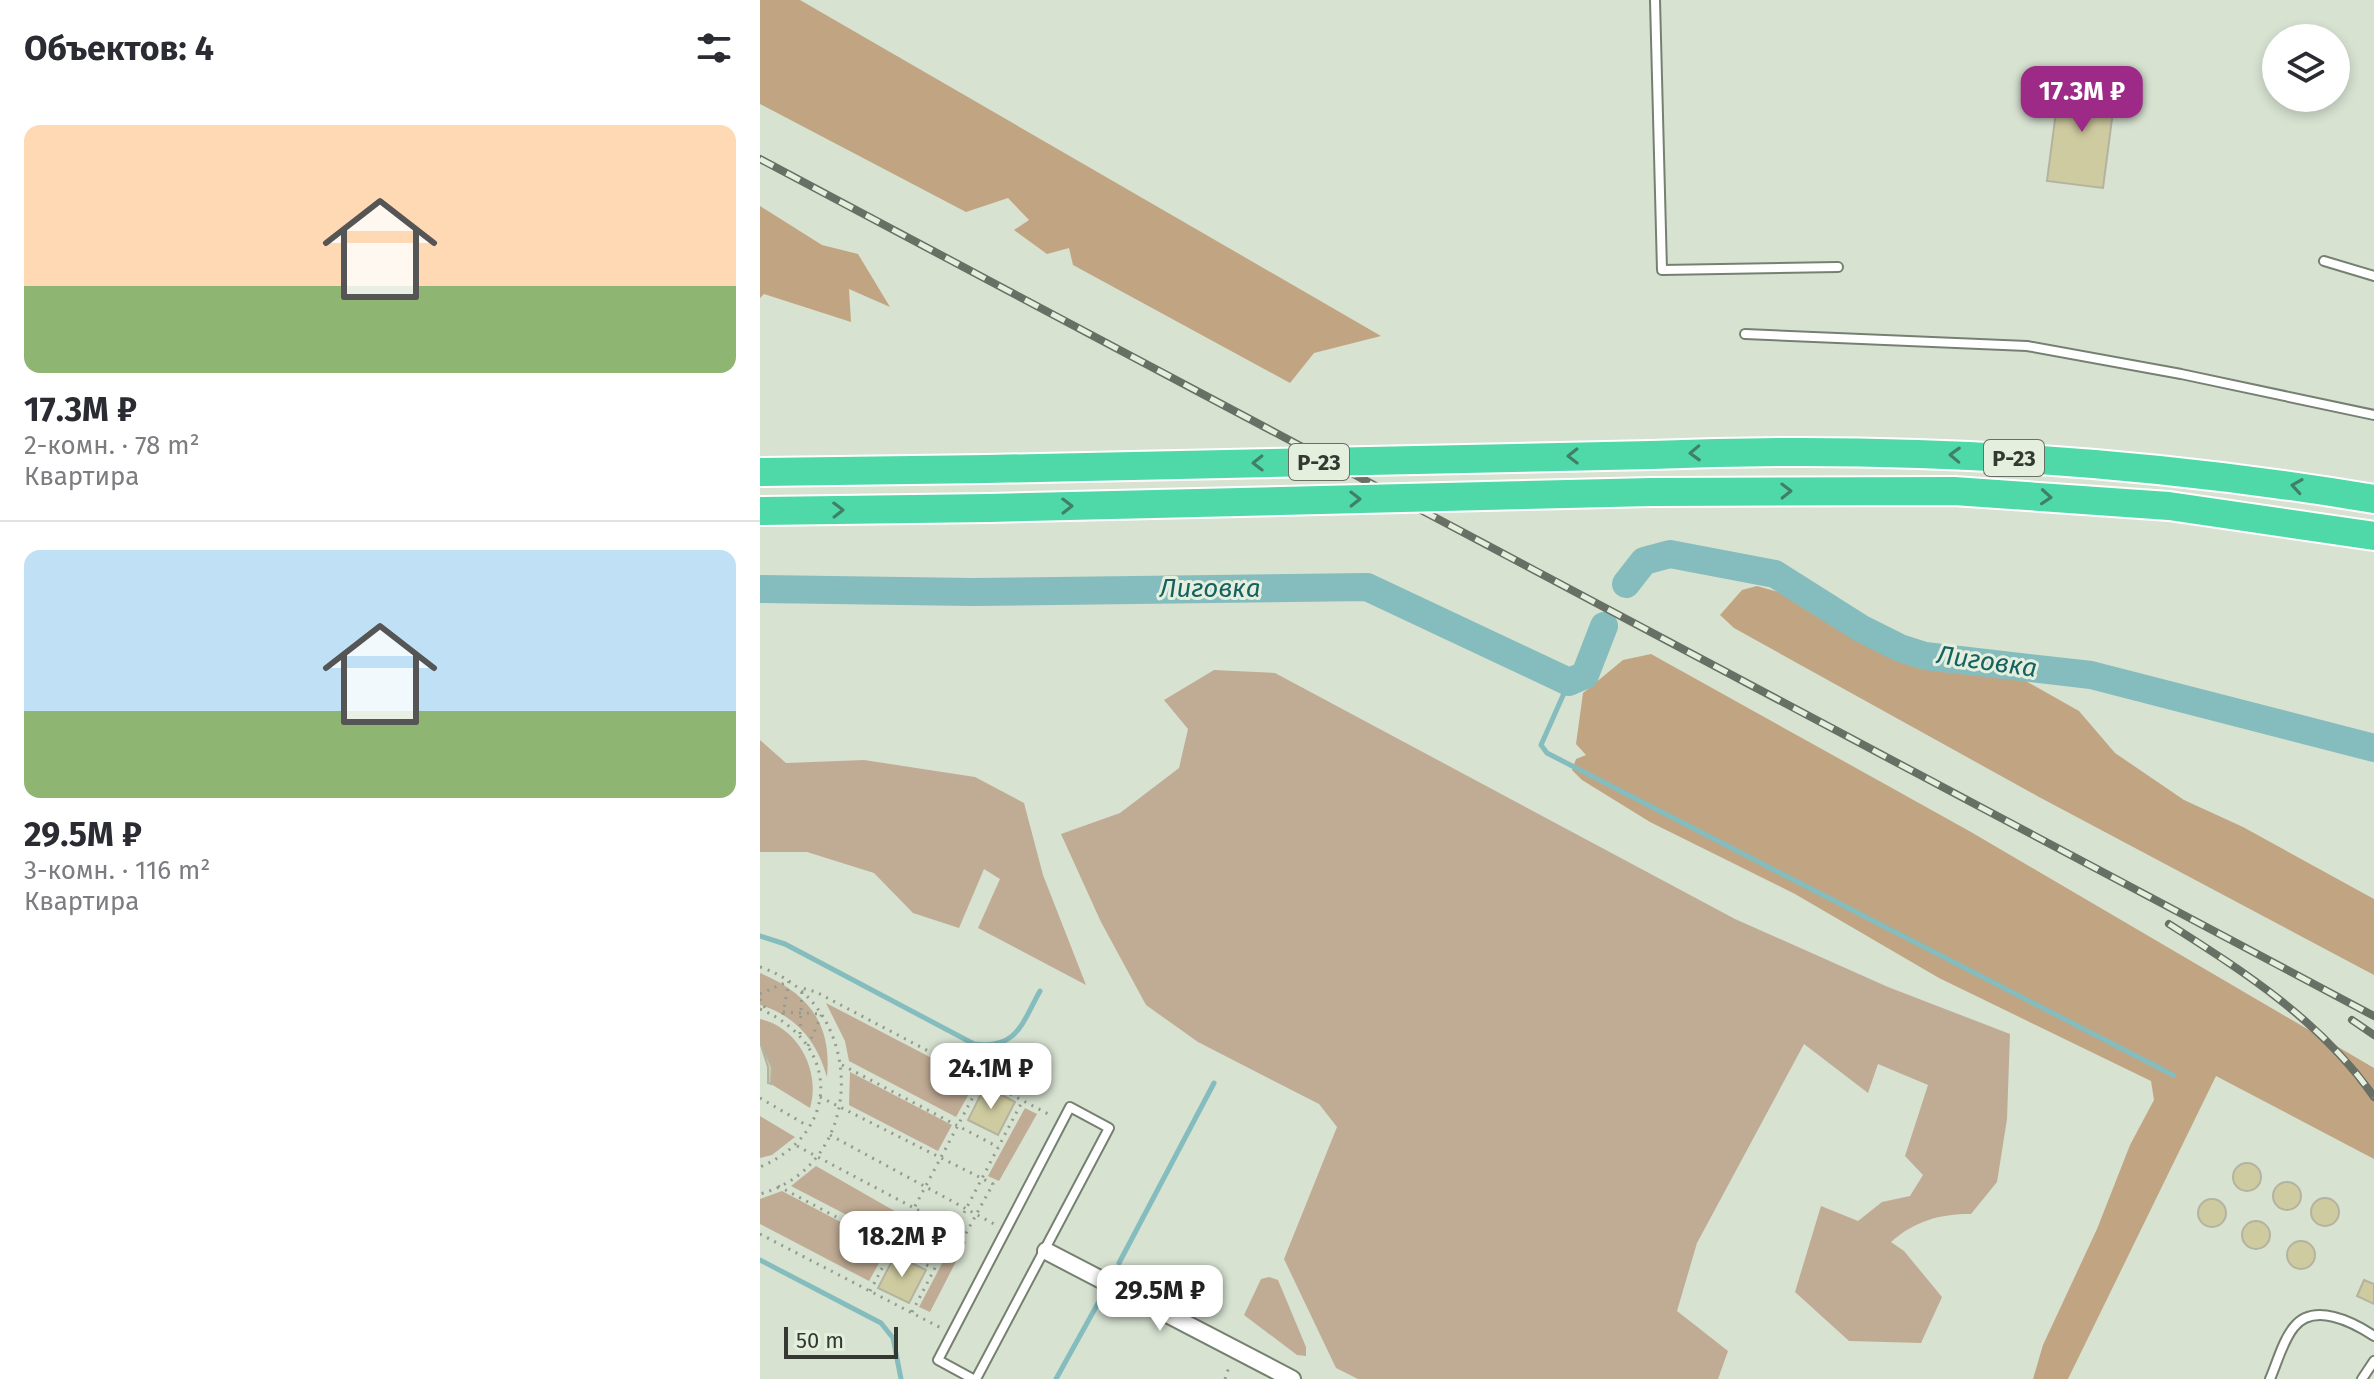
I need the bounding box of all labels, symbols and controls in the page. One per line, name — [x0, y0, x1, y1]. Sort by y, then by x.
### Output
map controls — [2262, 24, 2350, 112]
button: layers — [2262, 24, 2350, 112]
icon: filters — [692, 26, 736, 70]
text: Объектов: 4 — [24, 28, 214, 69]
pin: 17.3M ₽ — [2008, 66, 2156, 134]
text: 17.3M ₽ — [2039, 76, 2125, 107]
icon: home — [308, 177, 452, 321]
text: 17.3M ₽ — [24, 389, 137, 430]
text: 2-комн. · 78 m² — [24, 430, 200, 461]
road number: Р-23 — [1984, 440, 2044, 476]
road number: Р-23 — [1289, 444, 1349, 480]
one-way arrow — [1688, 444, 1701, 461]
one-way arrow — [1948, 446, 1961, 463]
one-way arrow — [1566, 448, 1579, 465]
one-way arrow — [1251, 454, 1264, 472]
text: Квартира — [24, 461, 139, 492]
one-way arrow — [2290, 478, 2304, 495]
one-way arrow — [1780, 482, 1793, 500]
one-way arrow — [2040, 488, 2053, 505]
one-way arrow — [1349, 490, 1362, 508]
one-way arrow — [1061, 497, 1074, 515]
one-way arrow — [832, 501, 845, 519]
water label: Лиговка — [1158, 573, 1261, 604]
icon: home — [308, 602, 452, 746]
water label: Лиговка — [1934, 639, 2039, 684]
text: 29.5M ₽ — [24, 814, 142, 855]
text: 3-комн. · 116 m² — [24, 855, 210, 886]
text: Квартира — [24, 886, 139, 917]
pin: 24.1M ₽ — [917, 1043, 1065, 1111]
text: 24.1M ₽ — [948, 1053, 1034, 1084]
pin: 18.2M ₽ — [828, 1211, 976, 1279]
text: 18.2M ₽ — [858, 1221, 946, 1252]
pin: 29.5M ₽ — [1086, 1265, 1234, 1333]
text: 29.5M ₽ — [1115, 1275, 1205, 1306]
scale bar — [784, 1323, 898, 1359]
text: 50 m — [796, 1327, 844, 1354]

